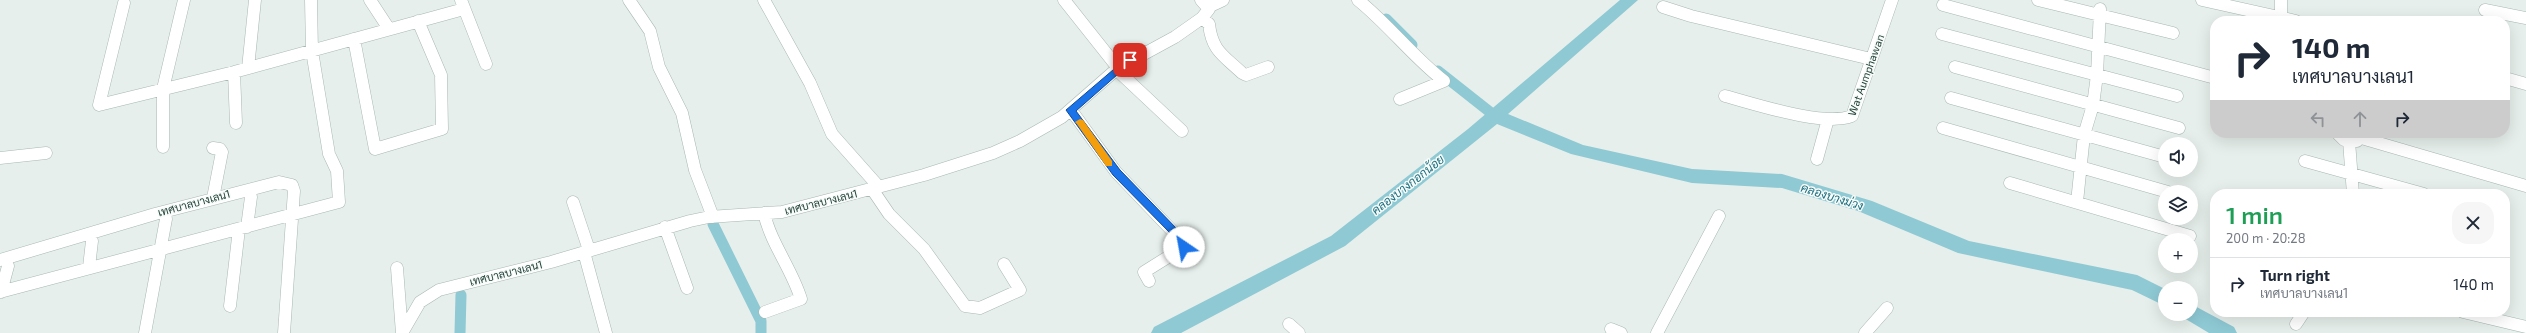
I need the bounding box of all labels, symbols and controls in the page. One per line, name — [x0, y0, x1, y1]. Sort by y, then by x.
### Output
text: 140 m — [2292, 30, 2370, 64]
street label: Wat Aumphawan — [1845, 32, 1886, 117]
icon: right — [2226, 32, 2278, 84]
pin — [1113, 43, 1147, 77]
icon: arrive — [1119, 49, 1141, 71]
text: เทศบาลบางเลน1 — [2292, 65, 2414, 87]
icon: left — [2307, 108, 2329, 130]
icon: ahead — [2349, 108, 2371, 130]
icon: right — [2391, 108, 2413, 130]
map controls — [2158, 137, 2198, 321]
button: sound — [2158, 137, 2198, 177]
water label: คลองบางกอกน้อย — [1368, 151, 1447, 217]
water label: คลองบางม่วง — [1799, 180, 1866, 212]
button: layers — [2158, 185, 2198, 225]
street label: เทศบาลบางเลน1 — [783, 186, 859, 217]
street label: เทศบาลบางเลน1 — [156, 187, 232, 218]
text: 1 min — [2226, 200, 2283, 229]
button: close — [2452, 202, 2494, 244]
position arrow — [1163, 226, 1205, 268]
text: 200 m · 20:28 — [2226, 230, 2306, 246]
button: + — [2158, 233, 2198, 273]
street label: เทศบาลบางเลน1 — [468, 257, 544, 288]
text: Turn right — [2260, 266, 2330, 284]
icon: right — [2226, 273, 2248, 295]
text: 140 m — [2453, 275, 2494, 293]
button: − — [2158, 281, 2198, 321]
text: เทศบาลบางเลน1 — [2260, 285, 2348, 301]

